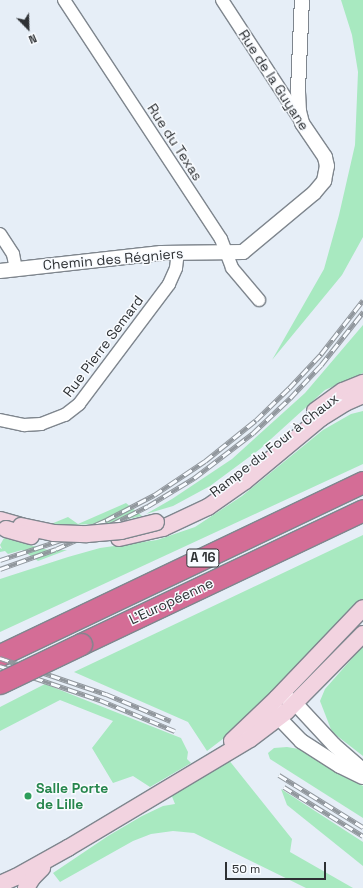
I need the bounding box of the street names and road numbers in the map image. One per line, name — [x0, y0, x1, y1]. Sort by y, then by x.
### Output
street label: Rue de la Guyane — [235, 27, 313, 133]
street label: Rue du Texas — [144, 100, 206, 184]
street label: Chemin des Régniers — [42, 244, 184, 274]
street label: Rue Pierre Semard — [59, 292, 147, 400]
street label: Rampe du Four à Chaux — [206, 390, 342, 500]
road number: A 16 — [186, 547, 220, 569]
street label: L'Européenne — [126, 574, 216, 628]

